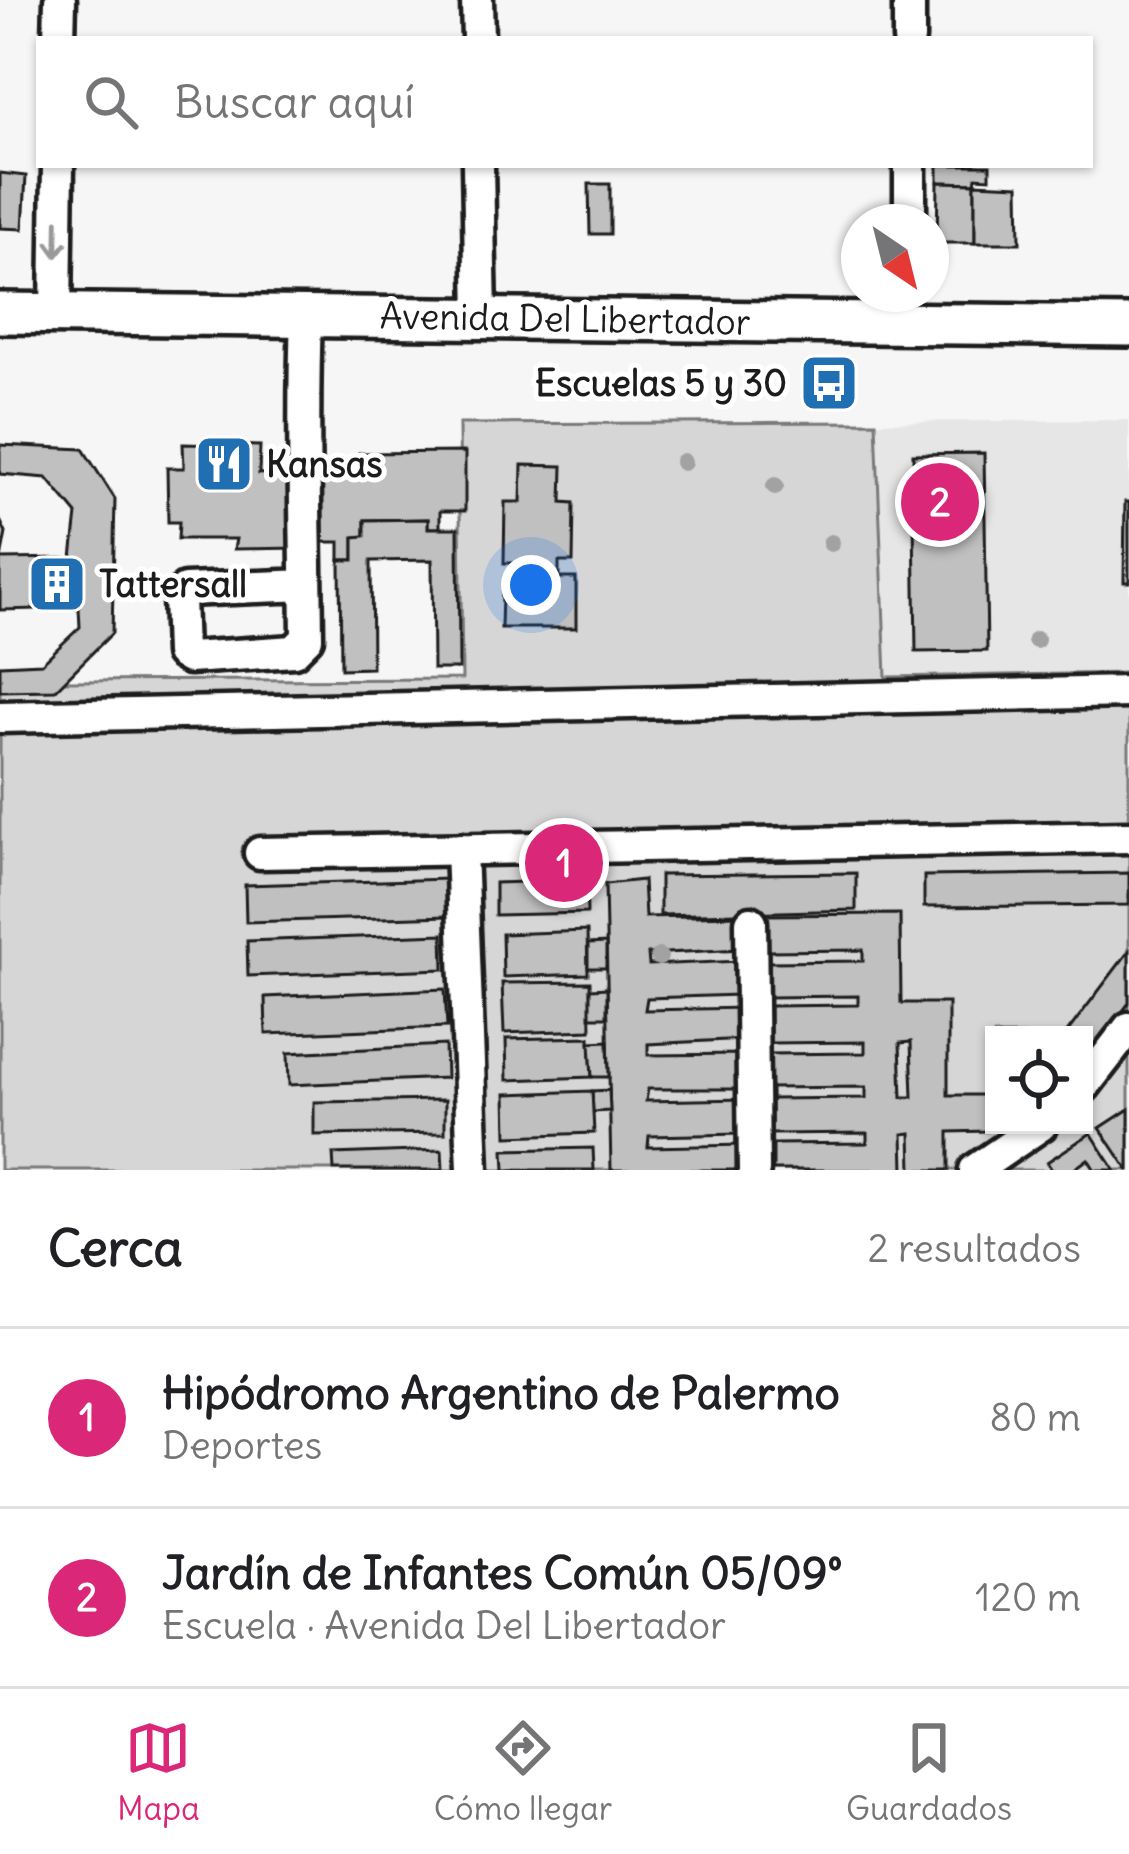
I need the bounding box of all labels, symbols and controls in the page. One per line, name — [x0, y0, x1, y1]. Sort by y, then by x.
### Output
search box — [36, 36, 1093, 168]
icon: search — [78, 69, 144, 135]
text: Buscar aquí — [174, 74, 414, 130]
north arrow — [841, 204, 949, 312]
one-way arrow — [46, 219, 68, 258]
street label: Avenida Del Libertador — [379, 293, 751, 345]
bus stop icon: Escuelas 5 y 30 — [798, 352, 860, 414]
place label: Escuelas 5 y 30 — [535, 361, 787, 406]
restaurant icon: Kansas — [193, 433, 255, 495]
place label: Kansas — [266, 442, 383, 487]
pin: 2 — [901, 457, 979, 547]
building icon: Tattersall — [26, 553, 88, 615]
your location — [501, 555, 561, 615]
place label: Tattersall — [99, 562, 247, 607]
pin: 1 — [525, 818, 603, 908]
map controls — [985, 1026, 1093, 1134]
button: locate — [985, 1026, 1093, 1134]
text: Cerca — [48, 1216, 183, 1280]
text: 2 resultados — [867, 1224, 1081, 1273]
text: Hipódromo Argentino de Palermo — [162, 1365, 840, 1421]
text: 1 — [79, 1393, 95, 1442]
text: 80 m — [989, 1393, 1081, 1442]
text: Deportes — [162, 1421, 322, 1470]
text: Jardín de Infantes Común 05/09° — [162, 1545, 843, 1601]
text: 2 — [76, 1573, 98, 1622]
text: 120 m — [975, 1573, 1081, 1622]
text: Escuela · Avenida Del Libertador — [162, 1601, 726, 1650]
tab: Mapa — [117, 1715, 200, 1829]
tab: Cómo llegar — [434, 1715, 612, 1829]
tab: Guardados — [846, 1715, 1012, 1829]

